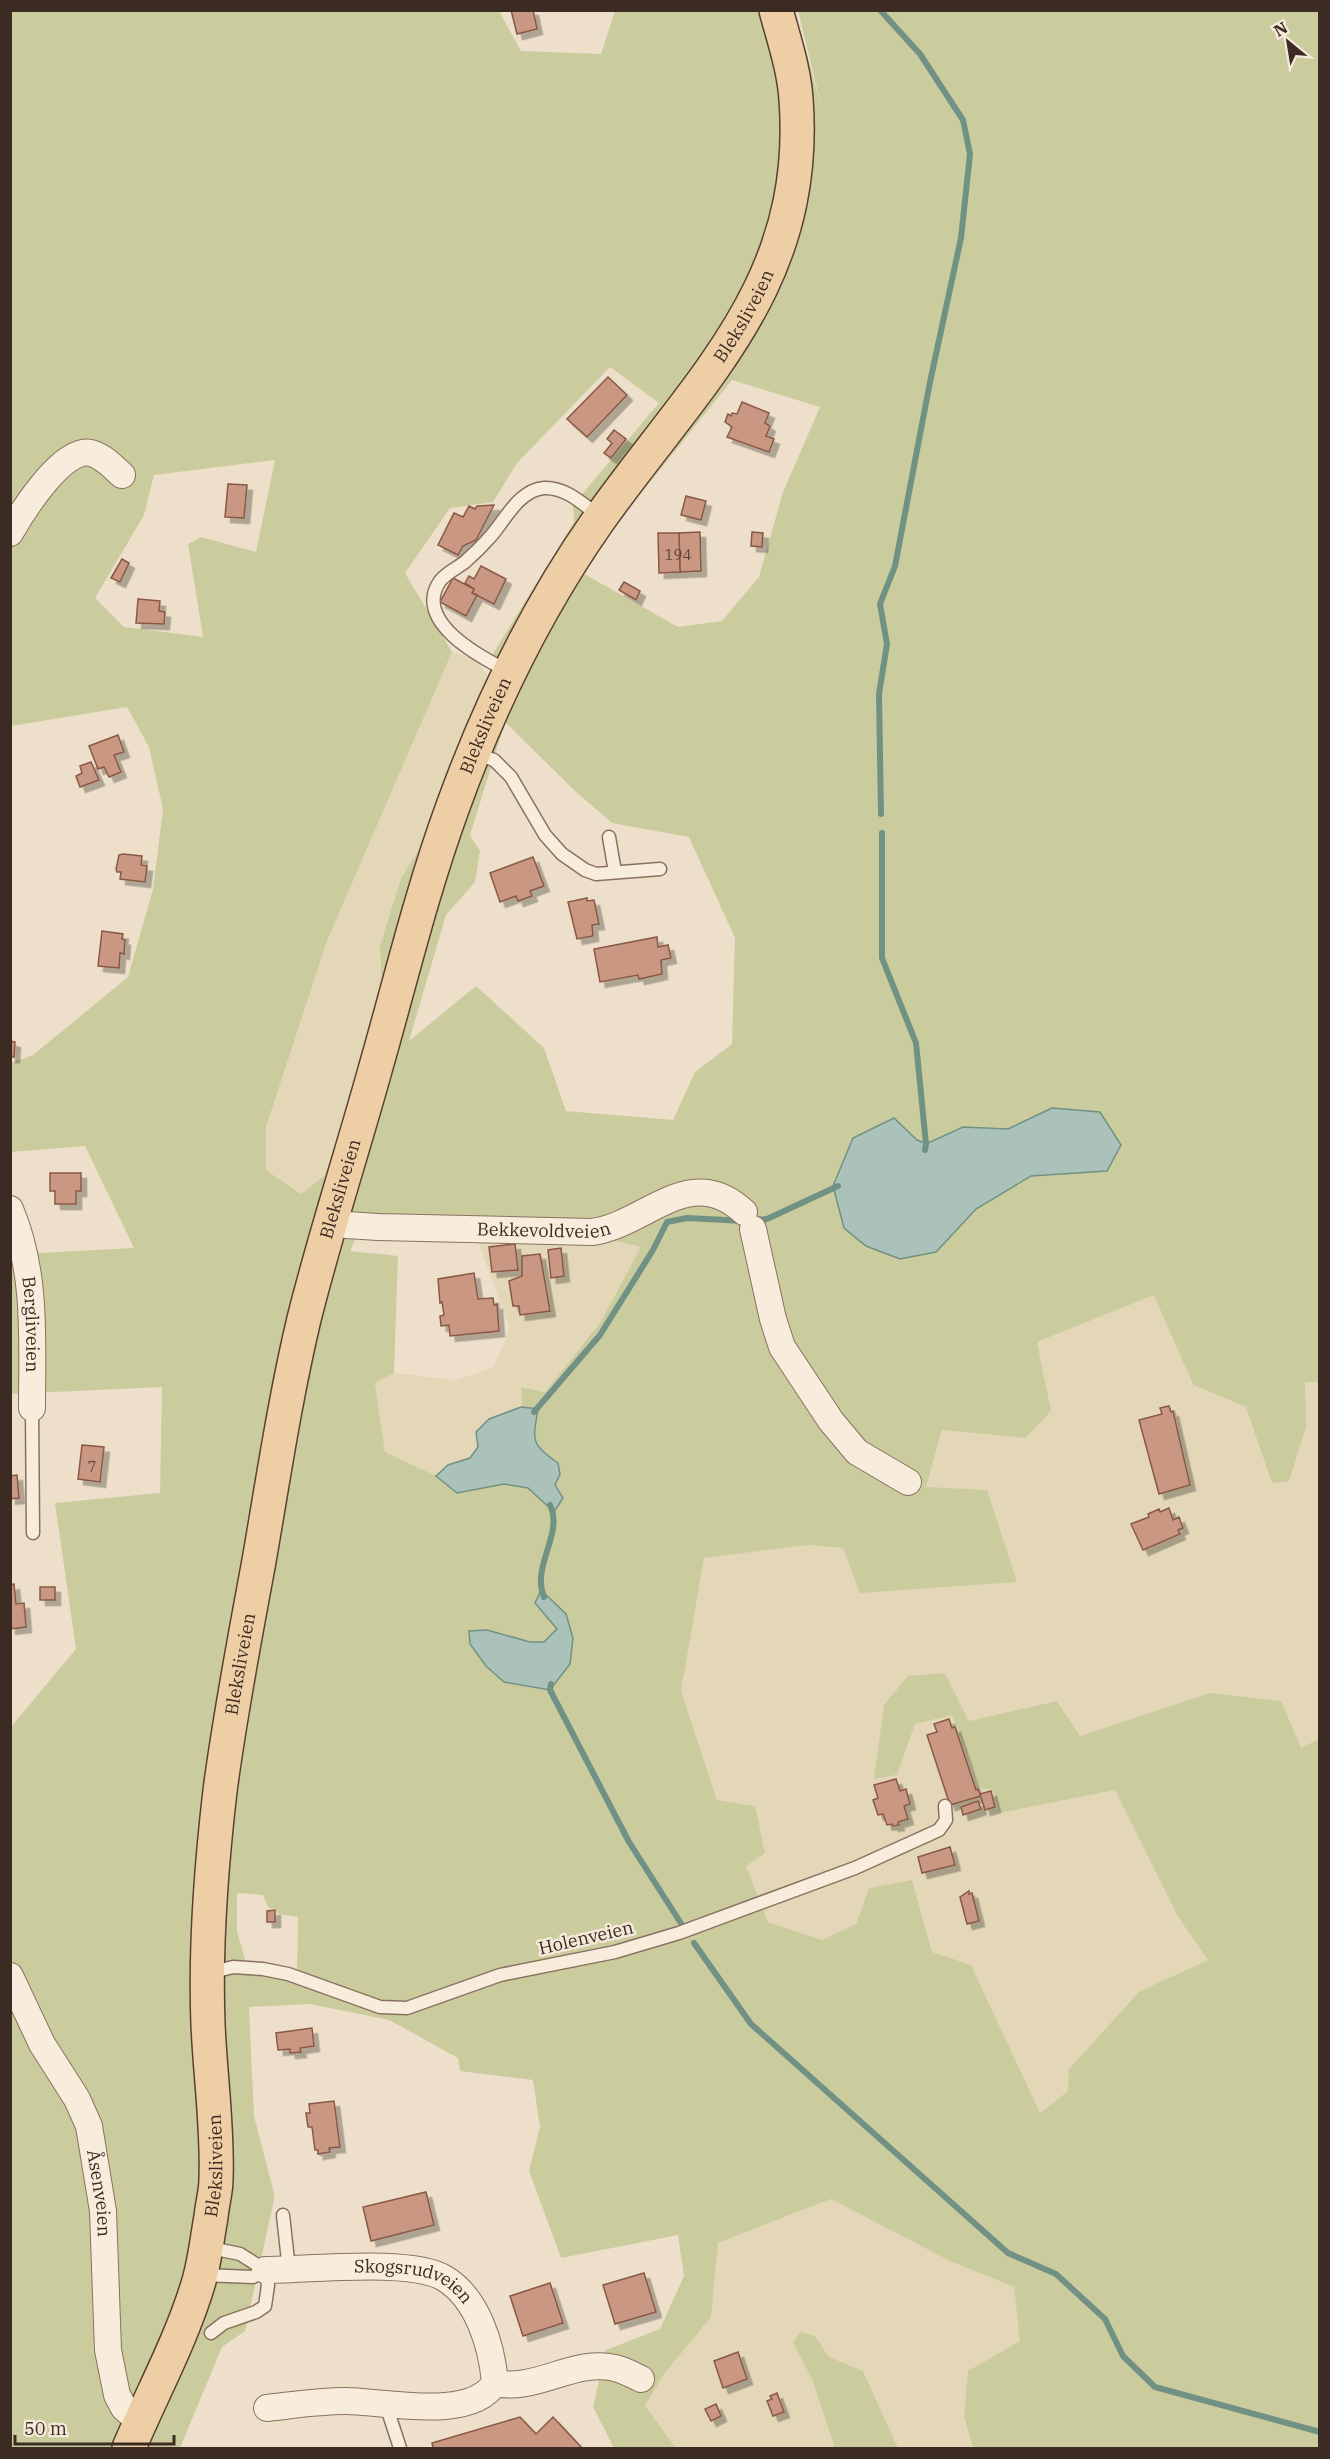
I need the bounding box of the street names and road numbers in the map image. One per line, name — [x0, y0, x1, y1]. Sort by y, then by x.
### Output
street label: Bleksliveien — [708, 266, 779, 367]
street label: Bleksliveien — [454, 673, 516, 777]
street label: Bleksliveien — [314, 1136, 366, 1242]
street label: Bekkevoldveien — [477, 1216, 613, 1243]
street label: Bergliveien — [17, 1275, 44, 1373]
street label: Bleksliveien — [219, 1611, 260, 1717]
street label: Holenveien — [536, 1915, 636, 1960]
street label: Bleksliveien — [199, 2113, 227, 2219]
street label: Åsenveien — [82, 2148, 116, 2237]
street label: Skogsrudveien — [354, 2254, 478, 2308]

